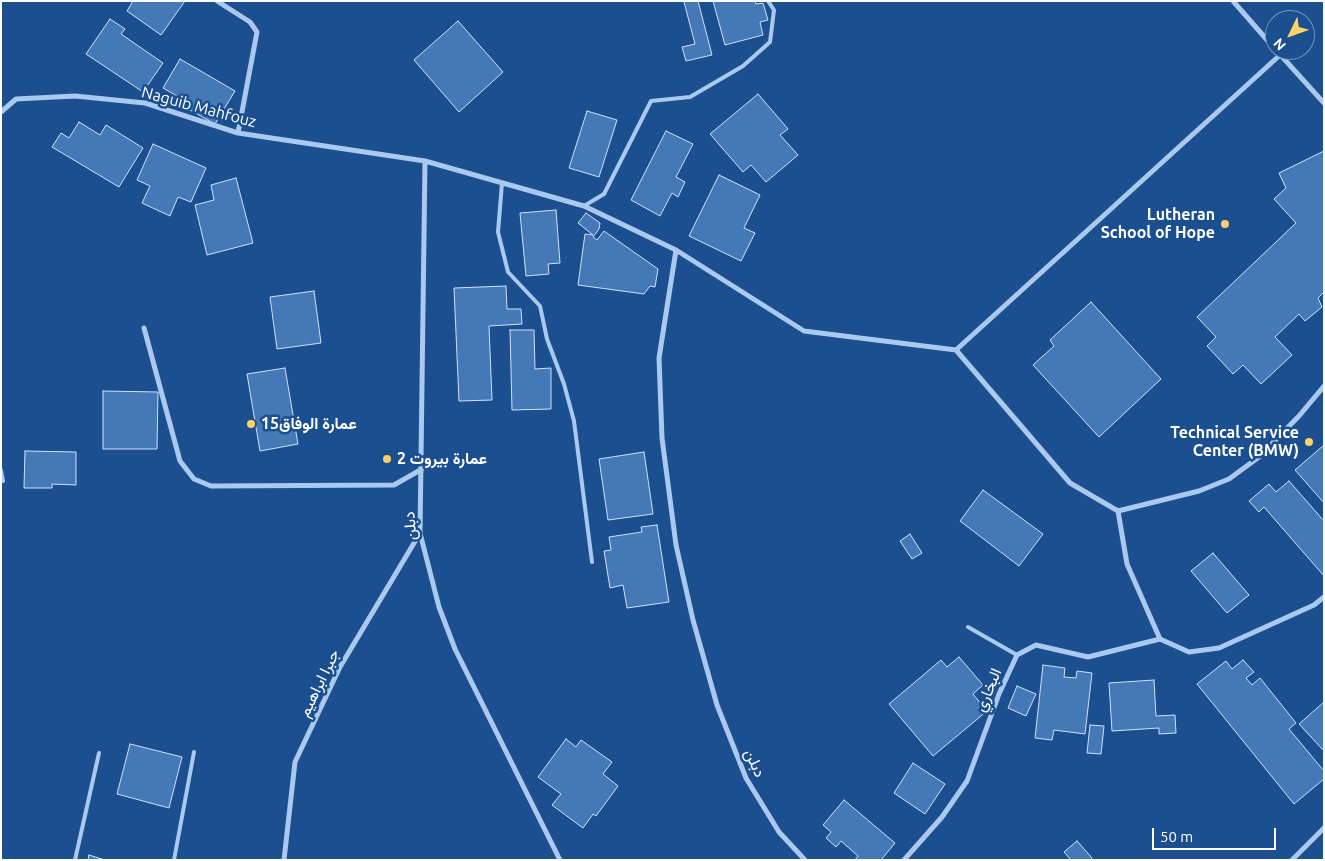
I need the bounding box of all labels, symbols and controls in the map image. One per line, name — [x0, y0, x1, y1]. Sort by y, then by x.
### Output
north arrow — [1265, 10, 1315, 60]
text: N — [1270, 35, 1289, 54]
street label: Naguib Mahfouz — [139, 82, 259, 132]
place label: Lutheran School of Hope — [1101, 205, 1215, 243]
marker: Lutheran School of Hope — [1219, 218, 1231, 230]
place label: عمارة الوفاق15 — [261, 414, 357, 434]
marker: عمارة الوفاق15 — [245, 418, 257, 430]
place label: Technical Service Center (BMW) — [1170, 423, 1299, 461]
marker: Technical Service Center (BMW) — [1303, 436, 1315, 448]
place label: عمارة بيروت 2 — [397, 449, 487, 469]
marker: عمارة بيروت 2 — [381, 453, 393, 465]
street label: دبلن — [399, 511, 421, 541]
street label: جبرا ابراهيم — [294, 646, 344, 720]
street label: البخاري — [970, 665, 1006, 715]
street label: دبلن — [740, 746, 770, 780]
scale bar — [1155, 818, 1279, 850]
text: 50 m — [1160, 828, 1193, 845]

